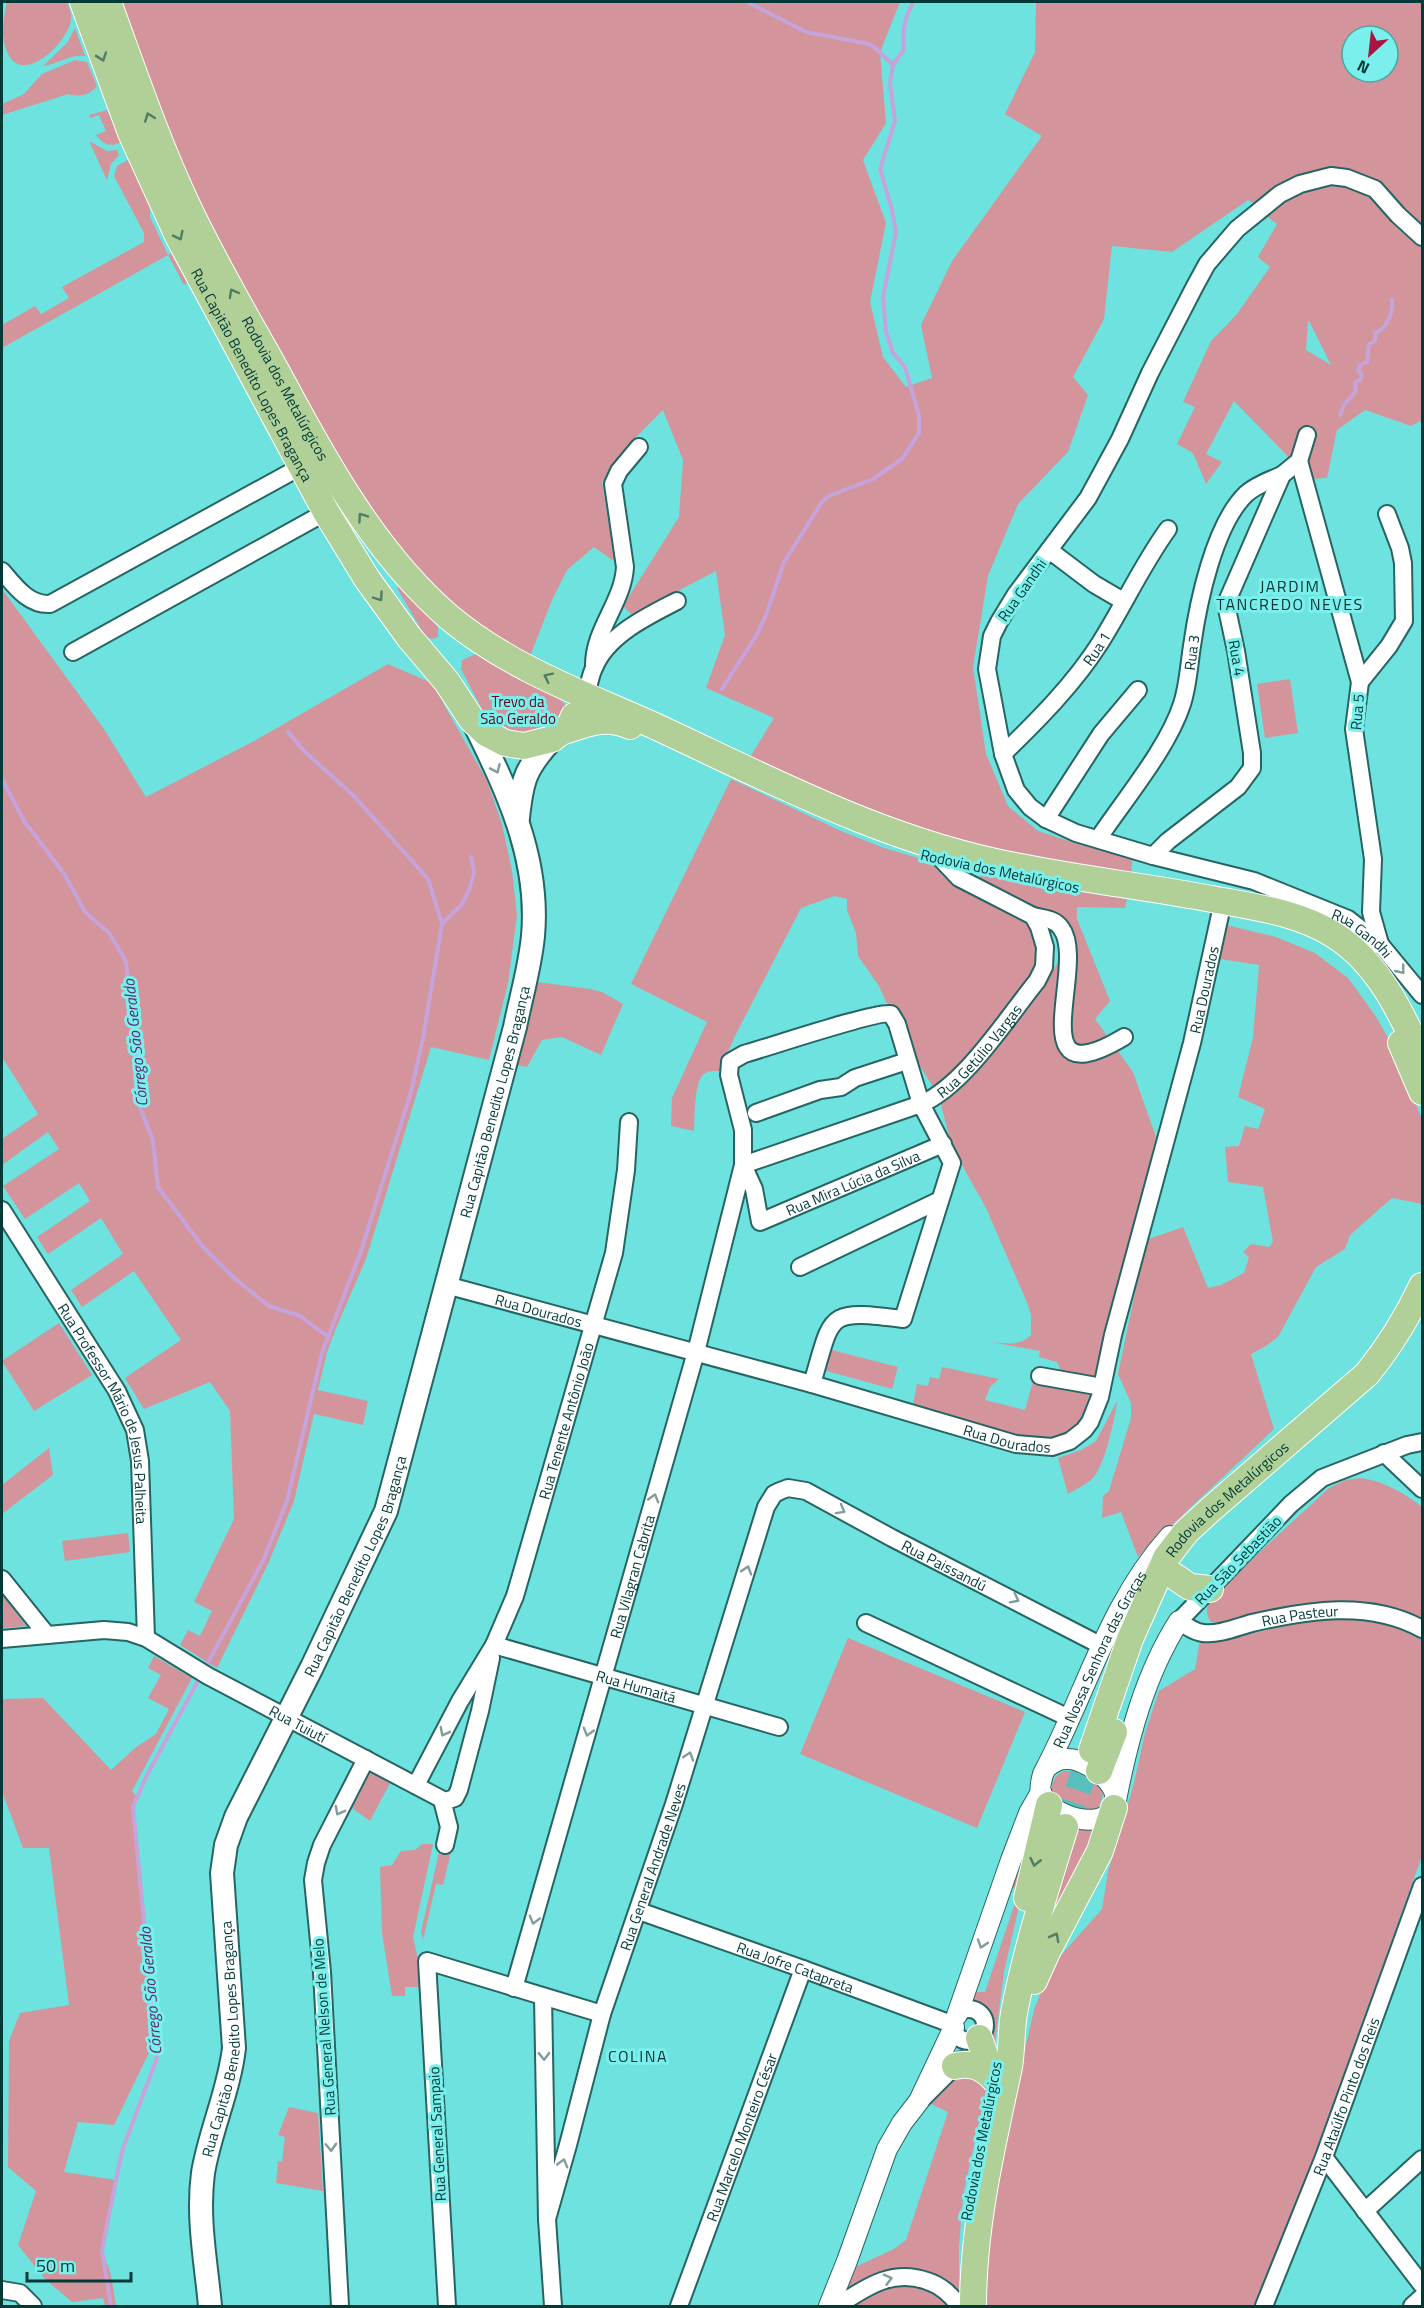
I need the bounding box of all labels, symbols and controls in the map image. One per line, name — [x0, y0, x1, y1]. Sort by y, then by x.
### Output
north arrow — [1340, 24, 1400, 84]
one-way arrow — [95, 51, 108, 62]
text: N — [1353, 54, 1374, 81]
one-way arrow — [144, 112, 156, 123]
one-way arrow — [171, 229, 183, 240]
street label: Rua Capitão Benedito Lopes Bragança — [186, 264, 319, 486]
one-way arrow — [229, 289, 240, 299]
street label: Rodovia dos Metalúrgicos — [236, 312, 335, 465]
one-way arrow — [358, 512, 369, 523]
street label: Rua Gandhi — [992, 554, 1052, 626]
district label: JARDIM TANCREDO NEVES — [1216, 574, 1364, 616]
one-way arrow — [372, 590, 383, 601]
street label: Rua 1 — [1077, 627, 1116, 670]
street label: Rua 3 — [1177, 633, 1205, 672]
street label: Rua 4 — [1223, 638, 1251, 678]
one-way arrow — [543, 673, 554, 685]
park label: Trevo da São Geraldo — [480, 690, 556, 730]
street label: Rua 5 — [1344, 693, 1370, 731]
one-way arrow — [489, 763, 501, 774]
street label: Rodovia dos Metalúrgicos — [918, 843, 1082, 899]
street label: Rua Gandhi — [1328, 902, 1398, 963]
street label: Rua Dourados — [1183, 944, 1224, 1036]
one-way arrow — [1394, 963, 1405, 974]
water label: Córrego São Geraldo — [116, 977, 154, 1108]
street label: Rua Capitão Benedito Lopes Bragança — [453, 983, 536, 1221]
street label: Rua Getúlio Vargas — [931, 999, 1027, 1104]
street label: Rua Mira Lúcia da Silva — [782, 1144, 924, 1221]
street label: Rua Dourados — [493, 1287, 585, 1333]
street label: Rua Professor Mário de Jesus Palheita — [52, 1298, 154, 1525]
street label: Rua Tenente Antônio João — [532, 1340, 599, 1502]
street label: Rua Dourados — [961, 1418, 1052, 1458]
street label: Rodovia dos Metalúrgicos — [1159, 1435, 1294, 1562]
street label: Rua Capitão Benedito Lopes Bragança — [297, 1453, 412, 1681]
one-way arrow — [647, 1494, 660, 1504]
one-way arrow — [835, 1503, 845, 1514]
street label: Rua São Sebastião — [1189, 1510, 1287, 1610]
street label: Rua Vilagran Cabrita — [603, 1512, 661, 1641]
street label: Rua Paissandú — [898, 1533, 991, 1597]
one-way arrow — [740, 1565, 752, 1576]
street label: Rua Nossa Senhora das Graças — [1046, 1565, 1152, 1752]
one-way arrow — [1008, 1592, 1019, 1604]
street label: Rua Pasteur — [1259, 1599, 1339, 1632]
street label: Rua Humaitá — [594, 1663, 679, 1708]
street label: Rua Tuiutí — [265, 1699, 333, 1749]
one-way arrow — [440, 1726, 451, 1737]
one-way arrow — [583, 1726, 595, 1737]
one-way arrow — [682, 1751, 694, 1762]
street label: Rua General Andrade Neves — [613, 1780, 691, 1953]
one-way arrow — [334, 1805, 346, 1816]
one-way arrow — [1030, 1856, 1043, 1866]
one-way arrow — [529, 1914, 541, 1925]
street label: Rua Capitão Benedito Lopes Bragança — [195, 1920, 246, 2159]
water label: Córrego São Geraldo — [132, 1925, 168, 2056]
one-way arrow — [1048, 1932, 1059, 1943]
street label: Rua Jofre Catapreta — [734, 1935, 858, 1999]
street label: Rua General Nelson de Melo — [306, 1938, 342, 2116]
one-way arrow — [977, 1938, 989, 1949]
street label: Rua Ataúlfo Pinto dos Reis — [1306, 2014, 1385, 2179]
district label: COLINA — [608, 2044, 668, 2068]
street label: Rua Marcelo Monteiro César — [700, 2050, 783, 2225]
one-way arrow — [538, 2051, 550, 2060]
street label: Rodovia dos Metalúrgicos — [954, 2059, 1008, 2223]
street label: Rua General Sampaio — [422, 2066, 452, 2202]
one-way arrow — [325, 2143, 338, 2152]
one-way arrow — [556, 2158, 568, 2169]
scale bar — [27, 2245, 130, 2283]
text: 50 m — [36, 2252, 75, 2279]
one-way arrow — [882, 2274, 893, 2286]

